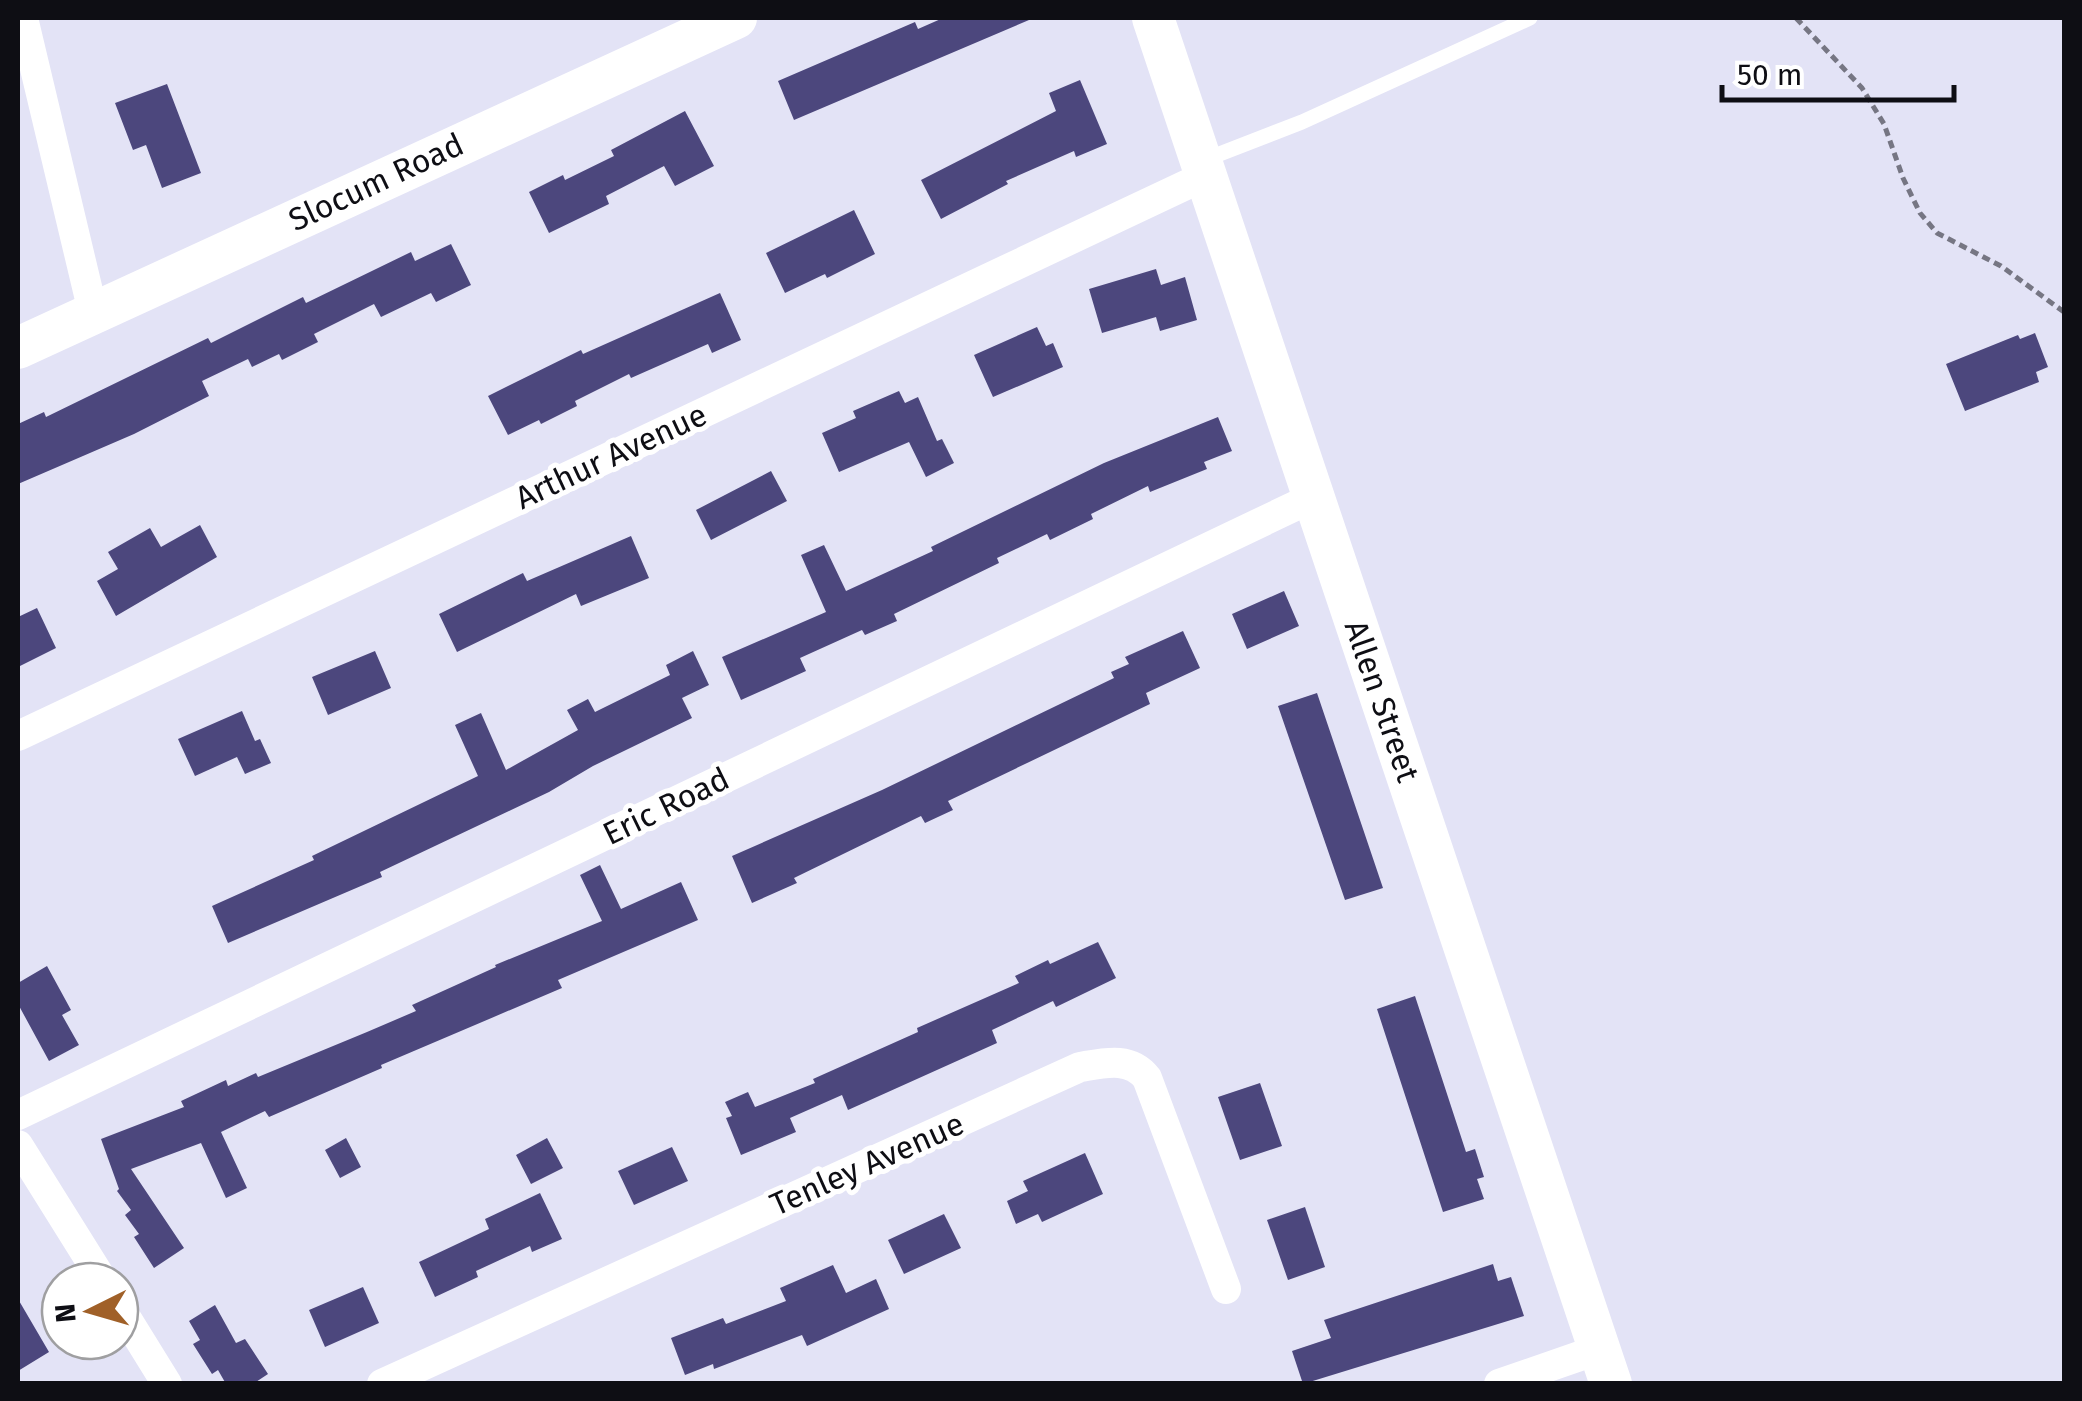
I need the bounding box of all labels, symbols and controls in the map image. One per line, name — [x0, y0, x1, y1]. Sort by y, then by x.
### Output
scale bar — [1722, 40, 1954, 102]
text: 50 m — [1737, 57, 1802, 93]
street label: Slocum Road — [282, 125, 470, 239]
street label: Arthur Avenue — [509, 395, 713, 517]
street label: Allen Street — [1337, 615, 1428, 787]
street label: Eric Road — [597, 759, 735, 853]
street label: Tenley Avenue — [764, 1104, 970, 1224]
north arrow — [40, 1261, 140, 1361]
text: N — [48, 1302, 83, 1324]

